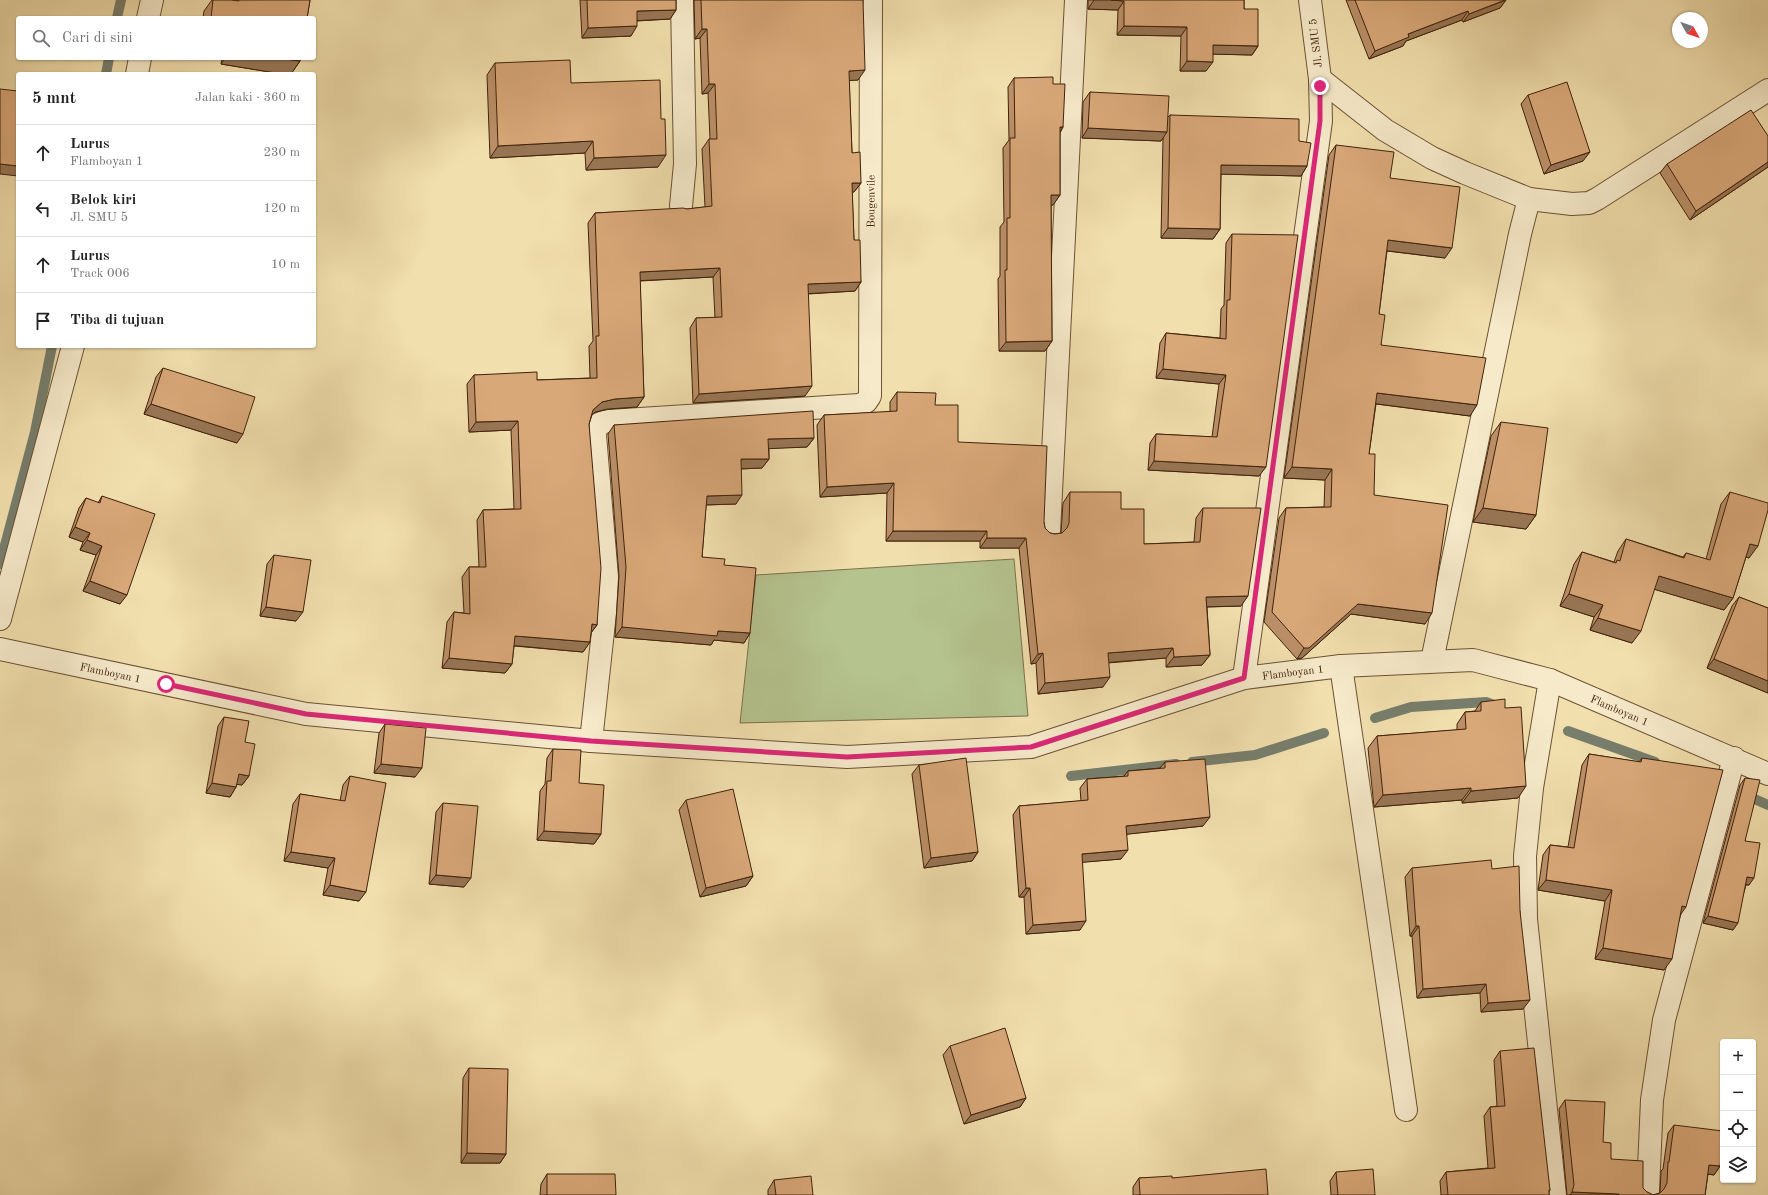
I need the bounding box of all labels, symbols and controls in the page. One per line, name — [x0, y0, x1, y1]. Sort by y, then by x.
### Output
north arrow — [1672, 12, 1708, 48]
search box — [16, 16, 316, 60]
street label: Jl. SMU 5 — [1308, 18, 1325, 68]
icon: search — [30, 27, 52, 49]
text: Cari di sini — [62, 31, 133, 46]
route end — [1311, 77, 1329, 95]
text: 5 mnt — [32, 90, 76, 107]
text: Jalan kaki · 360 m — [195, 91, 300, 104]
text: Lurus — [70, 137, 110, 152]
icon: ahead — [32, 142, 54, 164]
text: 230 m — [263, 146, 300, 159]
text: Flamboyan 1 — [70, 155, 143, 168]
street label: Bougenvile — [866, 175, 878, 228]
text: Belok kiri — [70, 193, 136, 208]
icon: left — [32, 198, 54, 220]
text: 120 m — [263, 202, 300, 215]
text: Jl. SMU 5 — [70, 211, 128, 224]
text: Lurus — [70, 249, 110, 264]
icon: ahead — [32, 254, 54, 276]
text: 10 m — [271, 258, 300, 271]
text: Track 006 — [70, 267, 130, 280]
icon: arrive — [32, 310, 54, 332]
text: Tiba di tujuan — [70, 313, 164, 328]
street label: Flamboyan 1 — [79, 662, 142, 686]
street label: Flamboyan 1 — [1262, 664, 1325, 683]
route start — [157, 675, 175, 693]
street label: Flamboyan 1 — [1588, 694, 1650, 729]
map controls — [1720, 1039, 1756, 1183]
button: + — [1720, 1039, 1756, 1075]
button: − — [1720, 1075, 1756, 1111]
button: locate — [1720, 1111, 1756, 1147]
button: layers — [1720, 1147, 1756, 1183]

